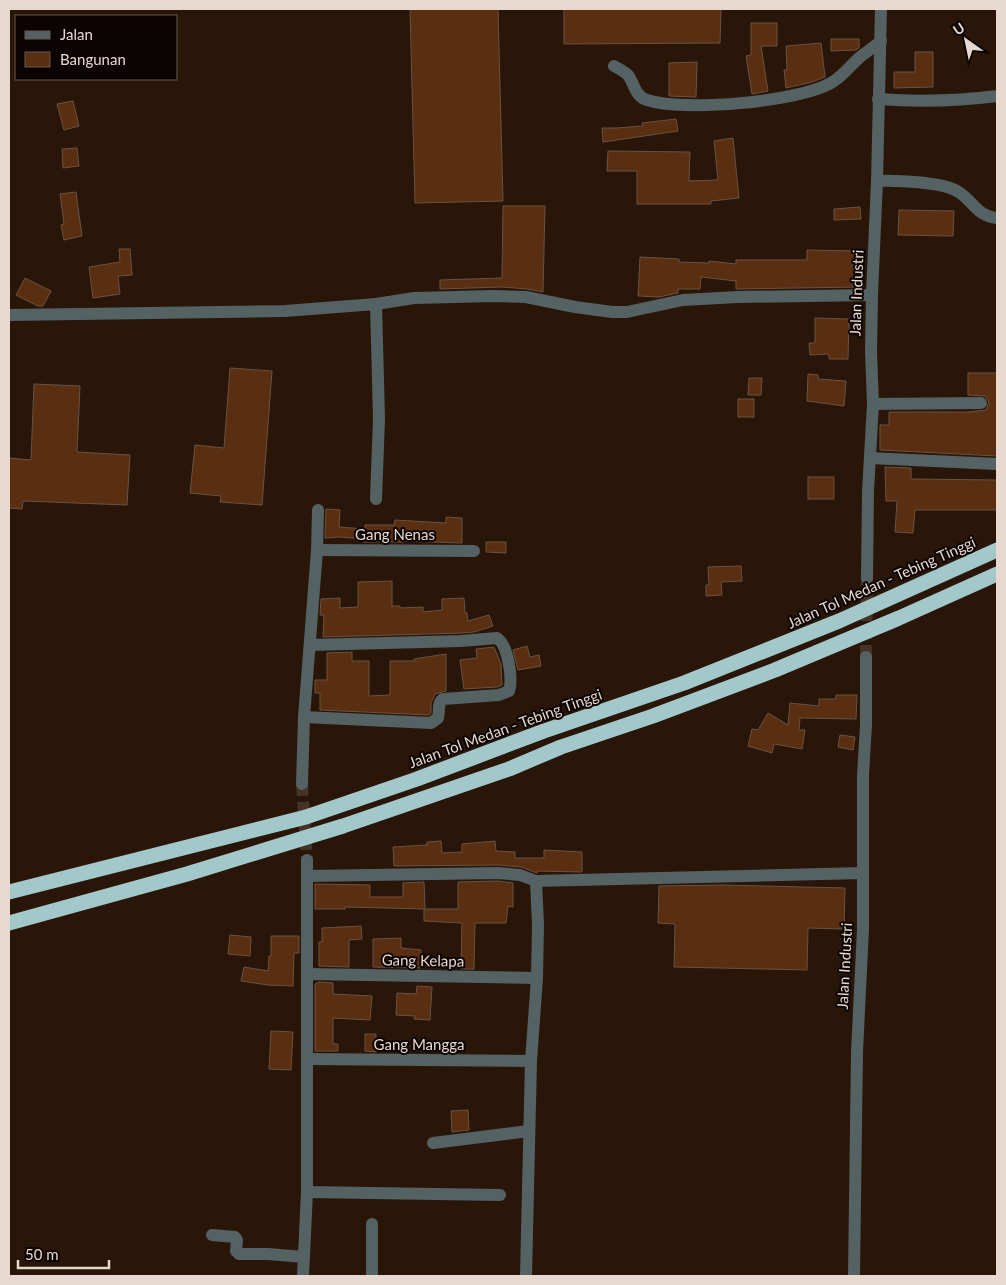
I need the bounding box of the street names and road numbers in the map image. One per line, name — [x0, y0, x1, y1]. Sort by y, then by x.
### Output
street label: Jalan Industri — [845, 249, 867, 337]
street label: Gang Nenas — [355, 525, 435, 543]
street label: Jalan Tol Medan - Tebing Tinggi — [784, 532, 978, 632]
street label: Jalan Tol Medan - Tebing Tinggi — [406, 685, 604, 771]
street label: Jalan Industri — [833, 922, 855, 1010]
street label: Gang Kelapa — [382, 950, 464, 970]
street label: Gang Mangga — [374, 1035, 464, 1053]

